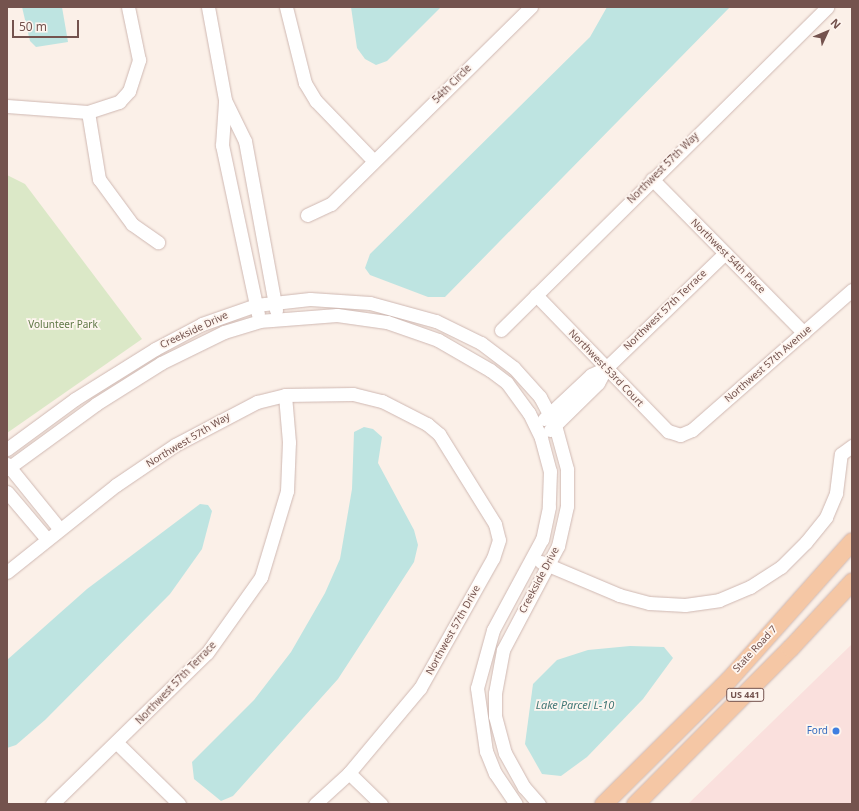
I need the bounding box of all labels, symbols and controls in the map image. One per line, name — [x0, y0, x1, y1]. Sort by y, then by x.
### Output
scale bar — [14, 12, 81, 38]
north arrow — [807, 12, 847, 52]
text: N — [827, 15, 844, 32]
text: 50 m — [19, 18, 47, 35]
street label: 54th Circle — [430, 62, 474, 106]
street label: Northwest 57th Way — [625, 130, 701, 206]
street label: Northwest 54th Place — [688, 216, 768, 296]
street label: Northwest 57th Terrace — [621, 267, 709, 353]
street label: Creekside Drive — [158, 309, 230, 351]
park label: Volunteer Park — [28, 319, 98, 331]
street label: Northwest 57th Avenue — [722, 323, 814, 405]
street label: Northwest 53rd Court — [566, 327, 646, 409]
street label: Northwest 57th Way — [144, 410, 232, 470]
street label: Creekside Drive — [516, 545, 562, 615]
street label: Northwest 57th Drive — [423, 583, 483, 677]
street label: State Road 7 — [731, 623, 779, 675]
street label: Northwest 57th Terrace — [133, 639, 219, 727]
road number: US 441 — [726, 688, 764, 702]
water label: Lake Parcel L-10 — [536, 698, 614, 712]
place label: Ford — [807, 725, 828, 737]
marker: Ford — [831, 726, 841, 736]

